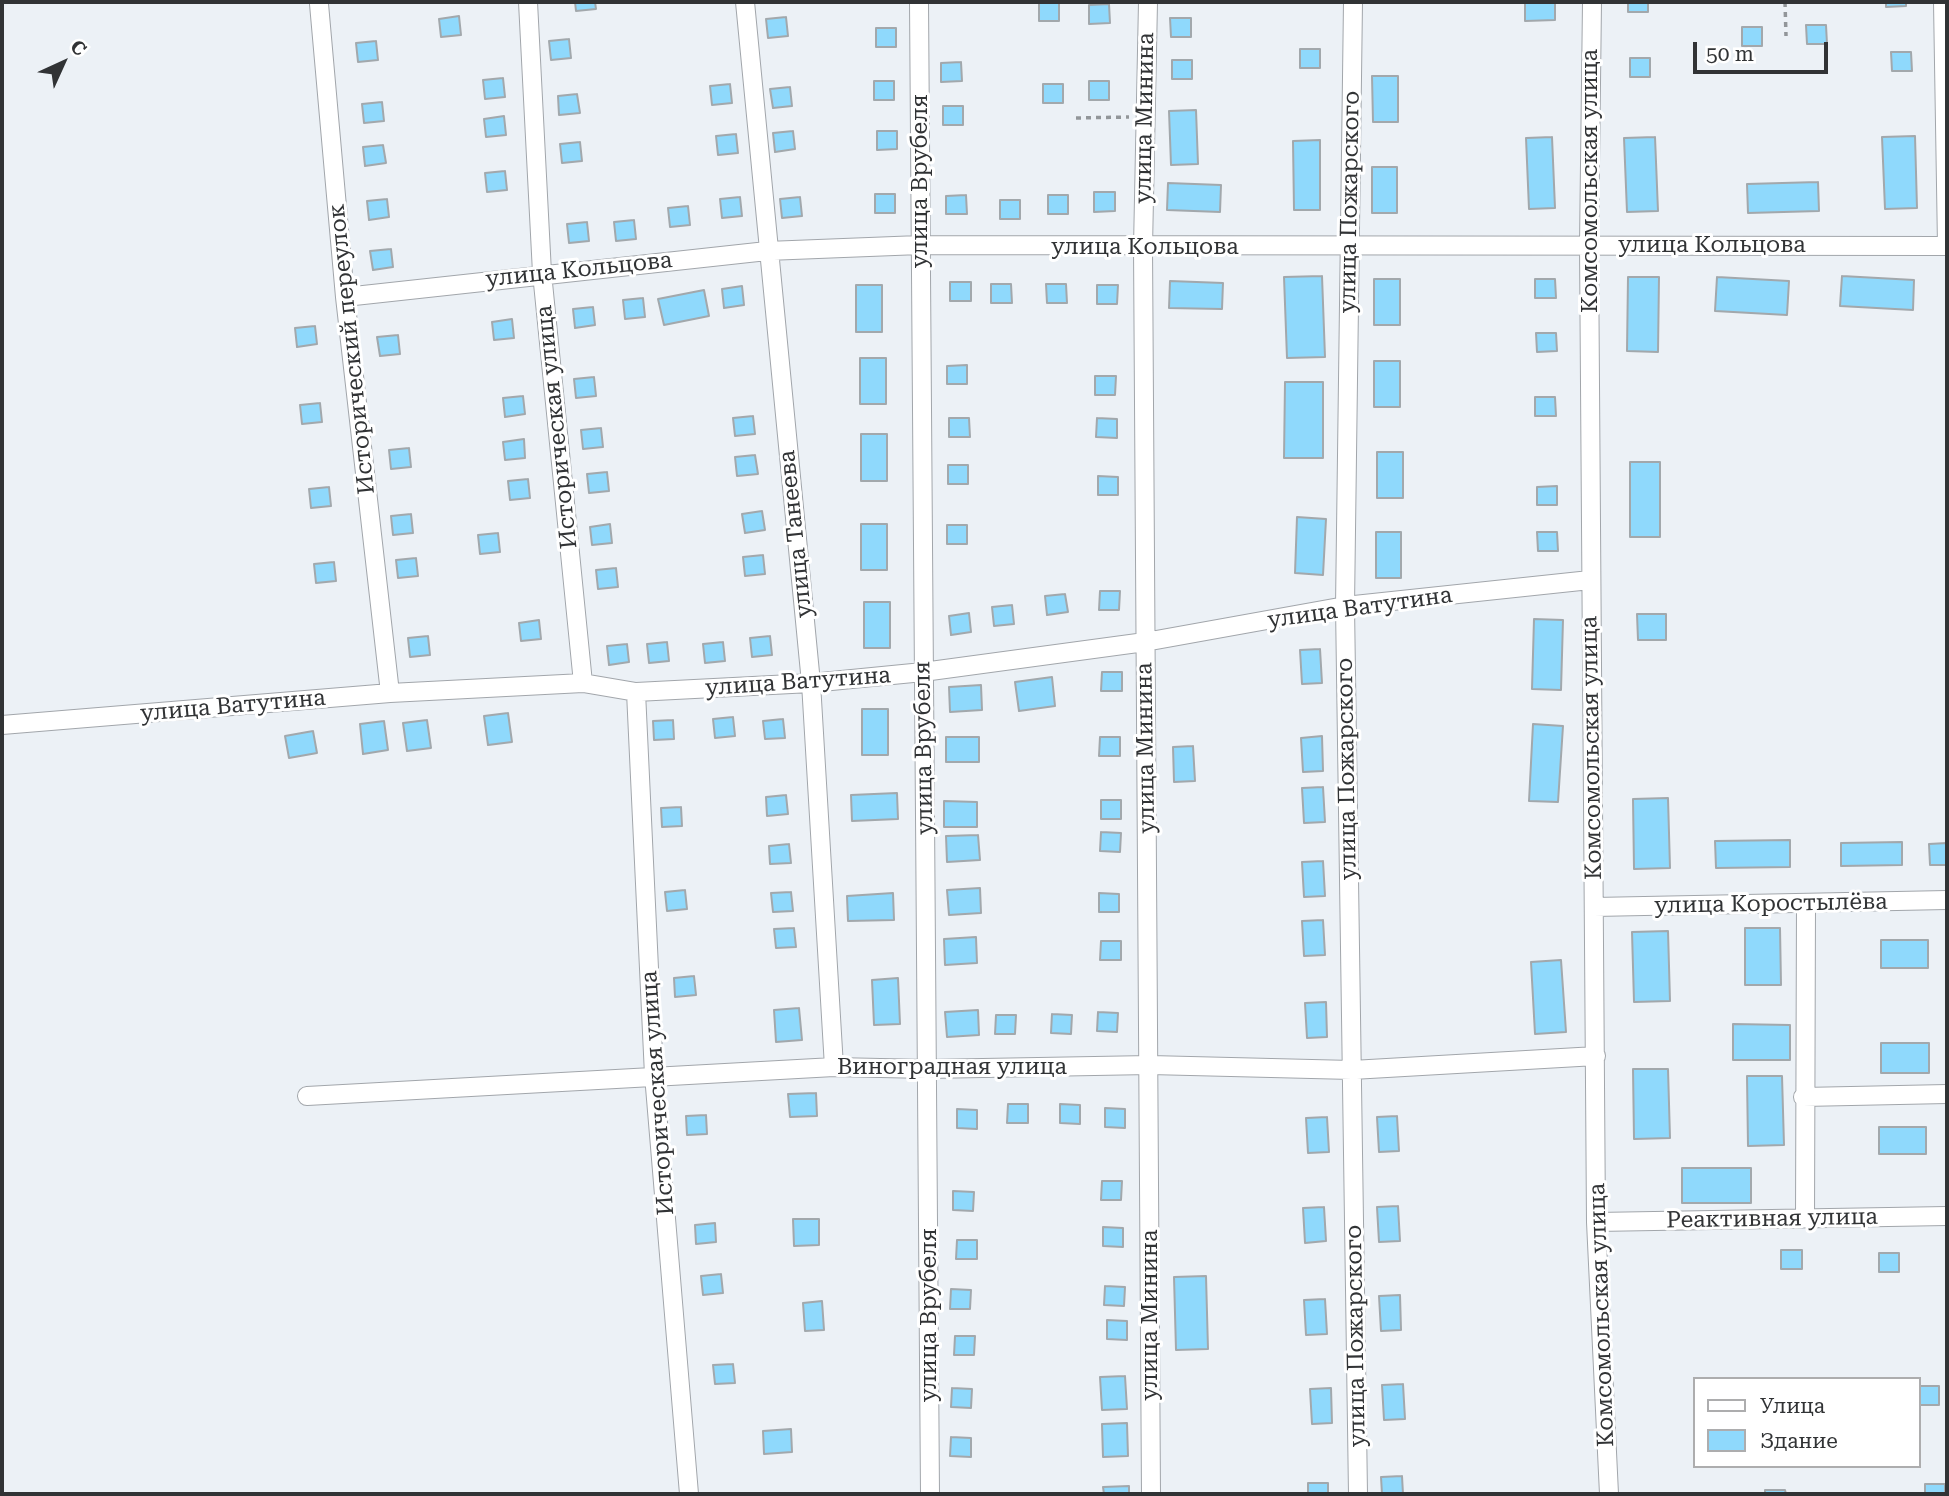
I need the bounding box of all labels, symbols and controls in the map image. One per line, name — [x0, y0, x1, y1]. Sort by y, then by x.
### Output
north arrow — [28, 28, 98, 98]
scale bar — [1697, 28, 1832, 72]
street label: улица Минина — [1130, 32, 1160, 204]
text: С — [65, 35, 91, 61]
text: 50 m — [1706, 42, 1754, 66]
street label: Комсомольская улица — [1576, 49, 1604, 313]
street label: улица Пожарского — [1334, 91, 1366, 313]
street label: улица Врубеля — [906, 94, 934, 268]
street label: Исторический переулок — [323, 202, 381, 496]
street label: улица Кольцова — [1618, 231, 1806, 259]
street label: улица Кольцова — [1051, 233, 1239, 261]
street label: улица Кольцова — [484, 246, 674, 294]
street label: Историческая улица — [530, 304, 584, 550]
street label: улица Танеева — [773, 449, 819, 619]
street label: улица Ватутина — [1266, 581, 1454, 635]
street label: Комсомольская улица — [1576, 616, 1608, 880]
street label: улица Пожарского — [1331, 658, 1363, 880]
street label: улица Врубеля — [909, 661, 939, 835]
street label: улица Ватутина — [704, 662, 892, 702]
street label: улица Минина — [1131, 662, 1161, 834]
street label: улица Ватутина — [139, 684, 327, 728]
street label: улица Коростылёва — [1654, 888, 1888, 920]
street label: Историческая улица — [636, 970, 680, 1216]
street label: Виноградная улица — [837, 1053, 1067, 1081]
street label: Комсомольская улица — [1584, 1183, 1620, 1447]
street label: Реактивная улица — [1666, 1203, 1878, 1235]
street label: улица Пожарского — [1340, 1225, 1372, 1447]
street label: улица Врубеля — [915, 1228, 943, 1402]
street label: улица Минина — [1136, 1229, 1164, 1401]
legend — [1694, 1377, 1921, 1468]
text: Улица — [1760, 1394, 1825, 1418]
text: Здание — [1760, 1429, 1838, 1453]

